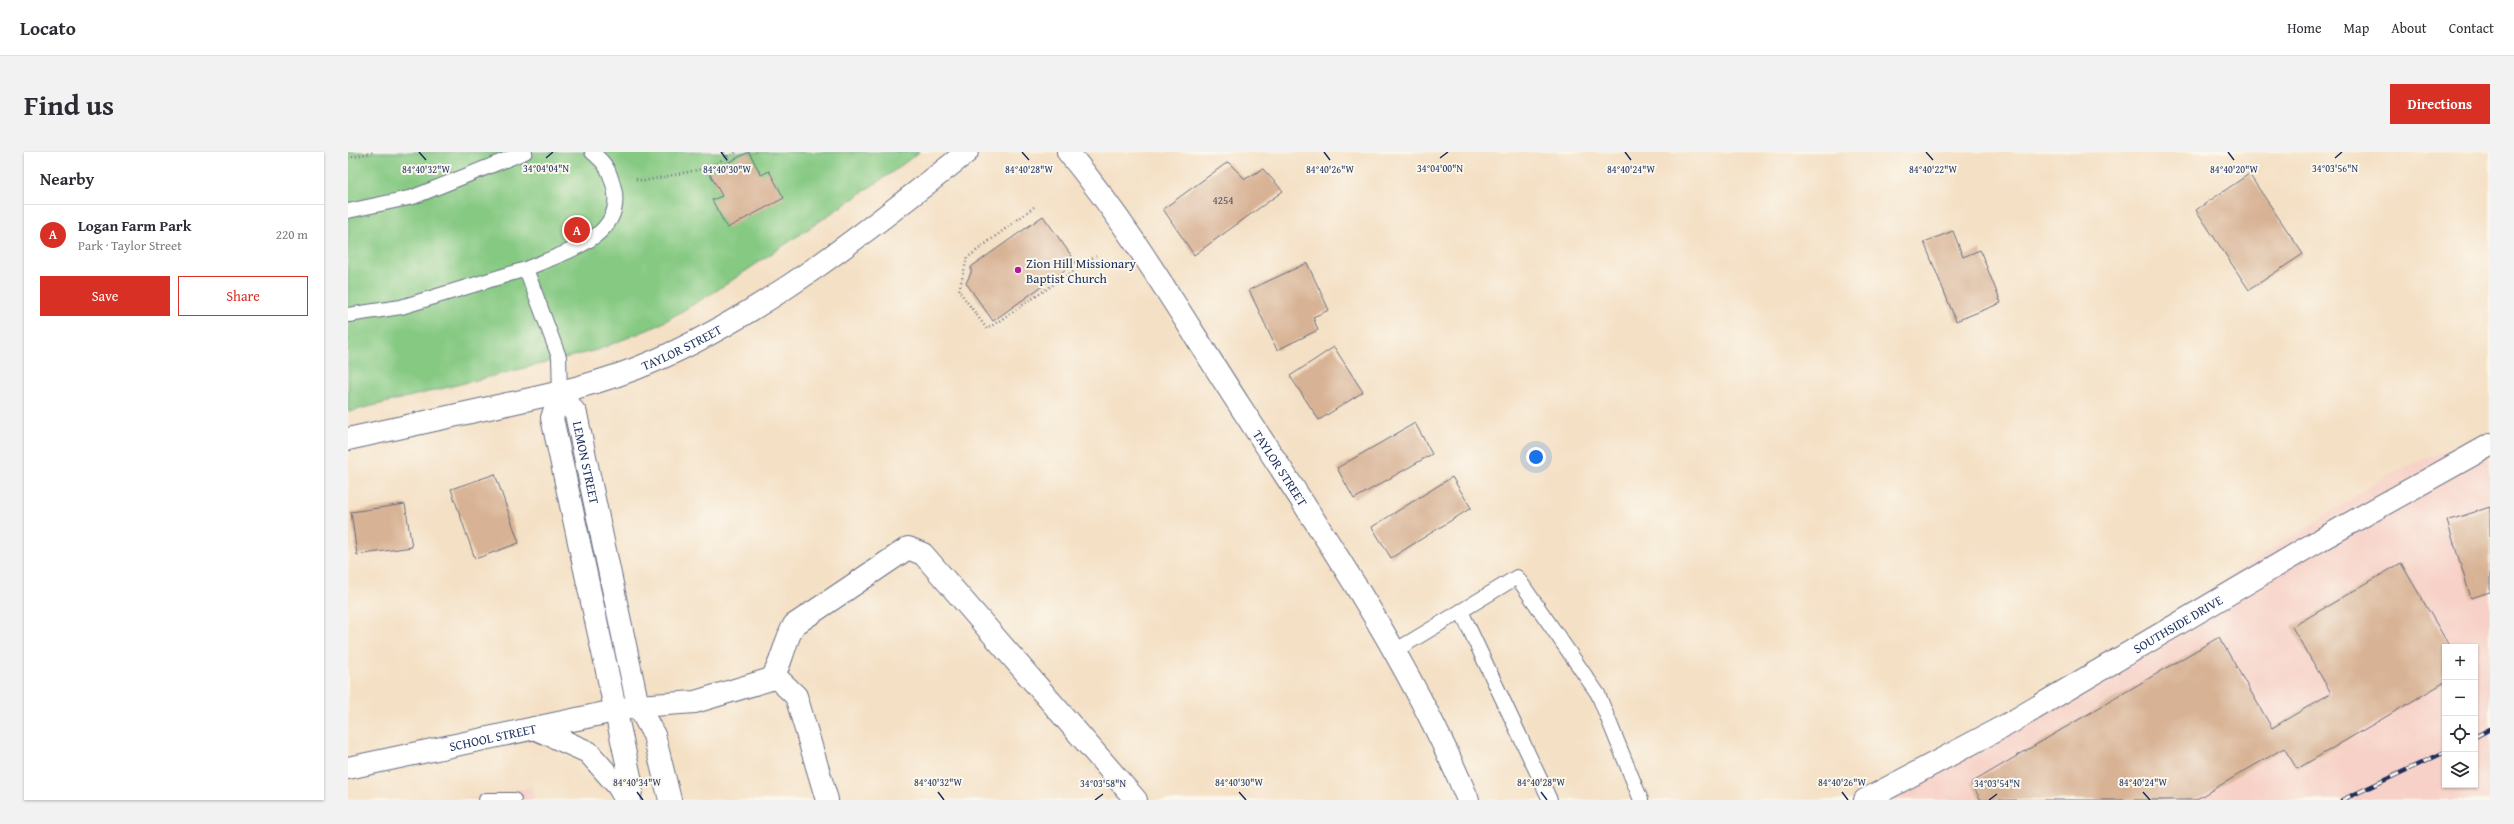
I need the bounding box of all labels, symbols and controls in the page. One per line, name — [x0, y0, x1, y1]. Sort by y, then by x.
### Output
text: Locato — [20, 14, 76, 42]
text: Home — [2287, 18, 2322, 38]
text: Map — [2344, 18, 2369, 38]
text: About — [2391, 18, 2427, 38]
text: Contact — [2449, 18, 2494, 38]
text: Find us — [24, 84, 114, 125]
button: Directions — [2390, 84, 2490, 124]
text: 34°04'04"N — [523, 161, 569, 176]
text: 34°04'00"N — [1417, 161, 1463, 176]
text: 34°03'56"N — [2312, 161, 2358, 176]
text: 84°40'32"W — [402, 162, 450, 177]
text: 84°40'30"W — [703, 162, 751, 177]
text: 84°40'28"W — [1005, 162, 1053, 177]
text: 84°40'26"W — [1306, 162, 1354, 177]
text: 84°40'24"W — [1607, 162, 1655, 177]
text: 84°40'22"W — [1909, 162, 1957, 177]
text: 84°40'20"W — [2210, 162, 2258, 177]
text: Nearby — [40, 166, 94, 191]
house number: 4254 — [1212, 192, 1234, 208]
text: Logan Farm Park — [78, 215, 191, 236]
pin: A — [564, 215, 590, 245]
text: A — [49, 225, 57, 244]
text: 220 m — [276, 225, 308, 244]
text: Park · Taylor Street — [78, 236, 182, 255]
place label: Zion Hill Missionary Baptist Church — [1026, 254, 1136, 288]
marker: Zion Hill Missionary Baptist Church — [1013, 265, 1023, 275]
button: Save — [40, 276, 170, 316]
button: Share — [178, 276, 308, 316]
street label: TAYLOR STREET — [639, 320, 726, 375]
street label: LEMON STREET — [568, 419, 604, 507]
street label: TAYLOR STREET — [1248, 426, 1312, 511]
your location — [1526, 447, 1546, 467]
street label: SOUTHSIDE DRIVE — [2130, 590, 2227, 658]
map controls — [2442, 644, 2478, 788]
button: + — [2442, 644, 2478, 680]
button: − — [2442, 680, 2478, 716]
button: locate — [2442, 716, 2478, 752]
street label: SCHOOL STREET — [447, 719, 539, 756]
button: layers — [2442, 752, 2478, 788]
text: 84°40'34"W — [613, 775, 661, 790]
text: 84°40'32"W — [914, 775, 962, 790]
text: 84°40'30"W — [1215, 775, 1263, 790]
text: 84°40'28"W — [1517, 775, 1565, 790]
text: 84°40'26"W — [1818, 775, 1866, 790]
text: 84°40'24"W — [2119, 775, 2167, 790]
text: 34°03'58"N — [1080, 776, 1126, 791]
text: 34°03'54"N — [1974, 776, 2020, 791]

